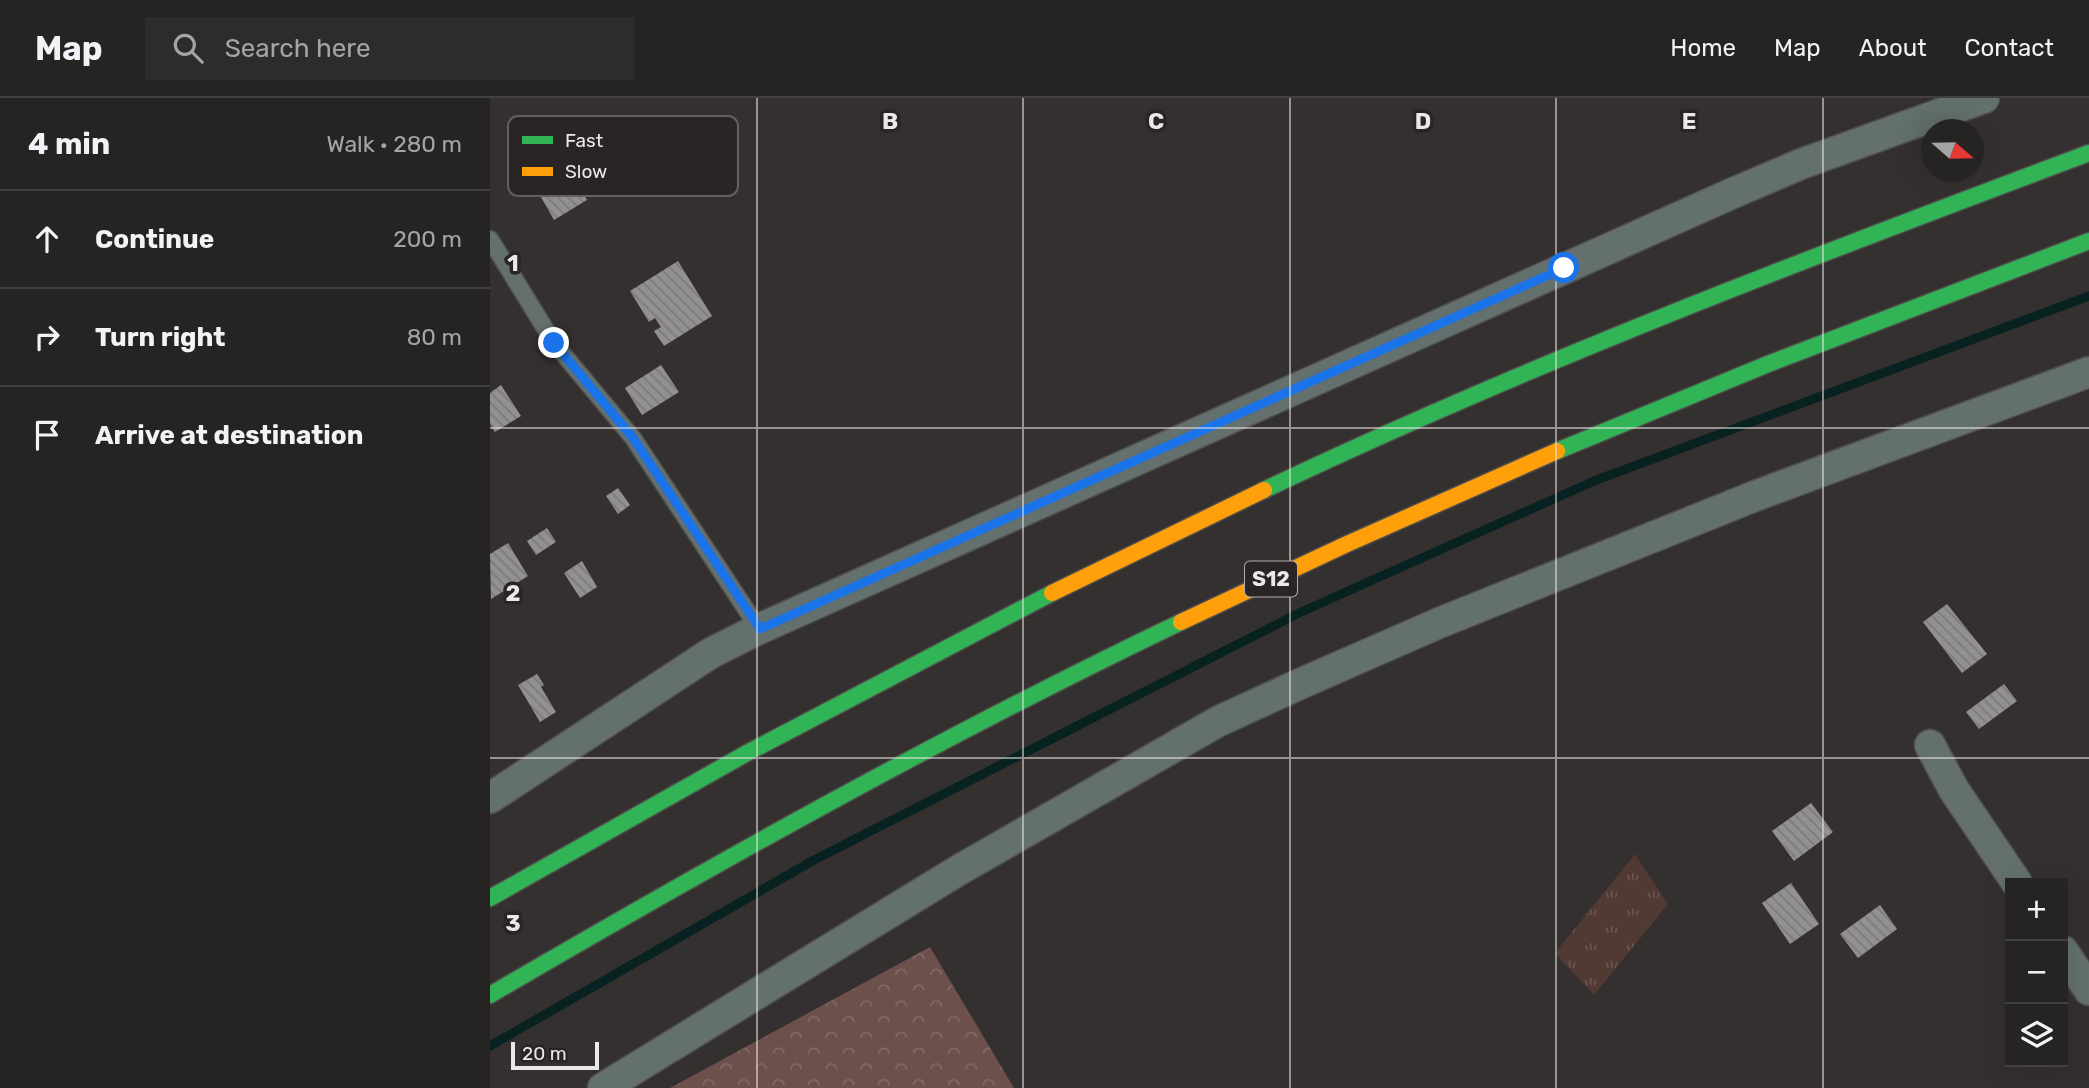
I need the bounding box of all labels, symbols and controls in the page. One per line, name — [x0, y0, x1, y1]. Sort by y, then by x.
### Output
search box — [145, 17, 635, 80]
text: Map — [35, 29, 103, 68]
icon: search — [169, 29, 207, 67]
text: Search here — [225, 33, 370, 64]
text: Home — [1670, 34, 1736, 62]
text: Map — [1774, 34, 1821, 62]
text: About — [1859, 34, 1927, 62]
text: Contact — [1965, 34, 2054, 62]
text: B — [882, 107, 898, 135]
text: C — [1148, 107, 1164, 135]
text: D — [1415, 107, 1431, 135]
text: E — [1682, 107, 1696, 135]
legend — [508, 116, 738, 196]
north arrow — [1921, 119, 1984, 182]
text: 4 min — [28, 126, 110, 162]
text: Fast — [565, 129, 604, 152]
text: Walk · 280 m — [326, 130, 462, 158]
text: Slow — [565, 160, 607, 183]
icon: ahead — [28, 220, 66, 258]
text: Continue — [95, 224, 214, 255]
text: 200 m — [393, 225, 462, 253]
text: 1 — [507, 249, 519, 277]
route start — [1548, 252, 1579, 283]
icon: right — [28, 318, 66, 356]
text: Turn right — [95, 322, 225, 353]
text: 80 m — [407, 323, 462, 351]
route end — [538, 327, 569, 358]
icon: arrive — [28, 416, 66, 454]
text: Arrive at destination — [95, 420, 363, 451]
road number: S12 — [1245, 561, 1297, 596]
text: 2 — [506, 579, 520, 607]
map controls — [2005, 878, 2068, 1067]
button: + — [2005, 878, 2068, 941]
text: 3 — [505, 909, 521, 937]
button: − — [2005, 941, 2068, 1004]
button: layers — [2005, 1004, 2068, 1067]
scale bar — [511, 1039, 598, 1071]
text: 20 m — [522, 1042, 567, 1065]

